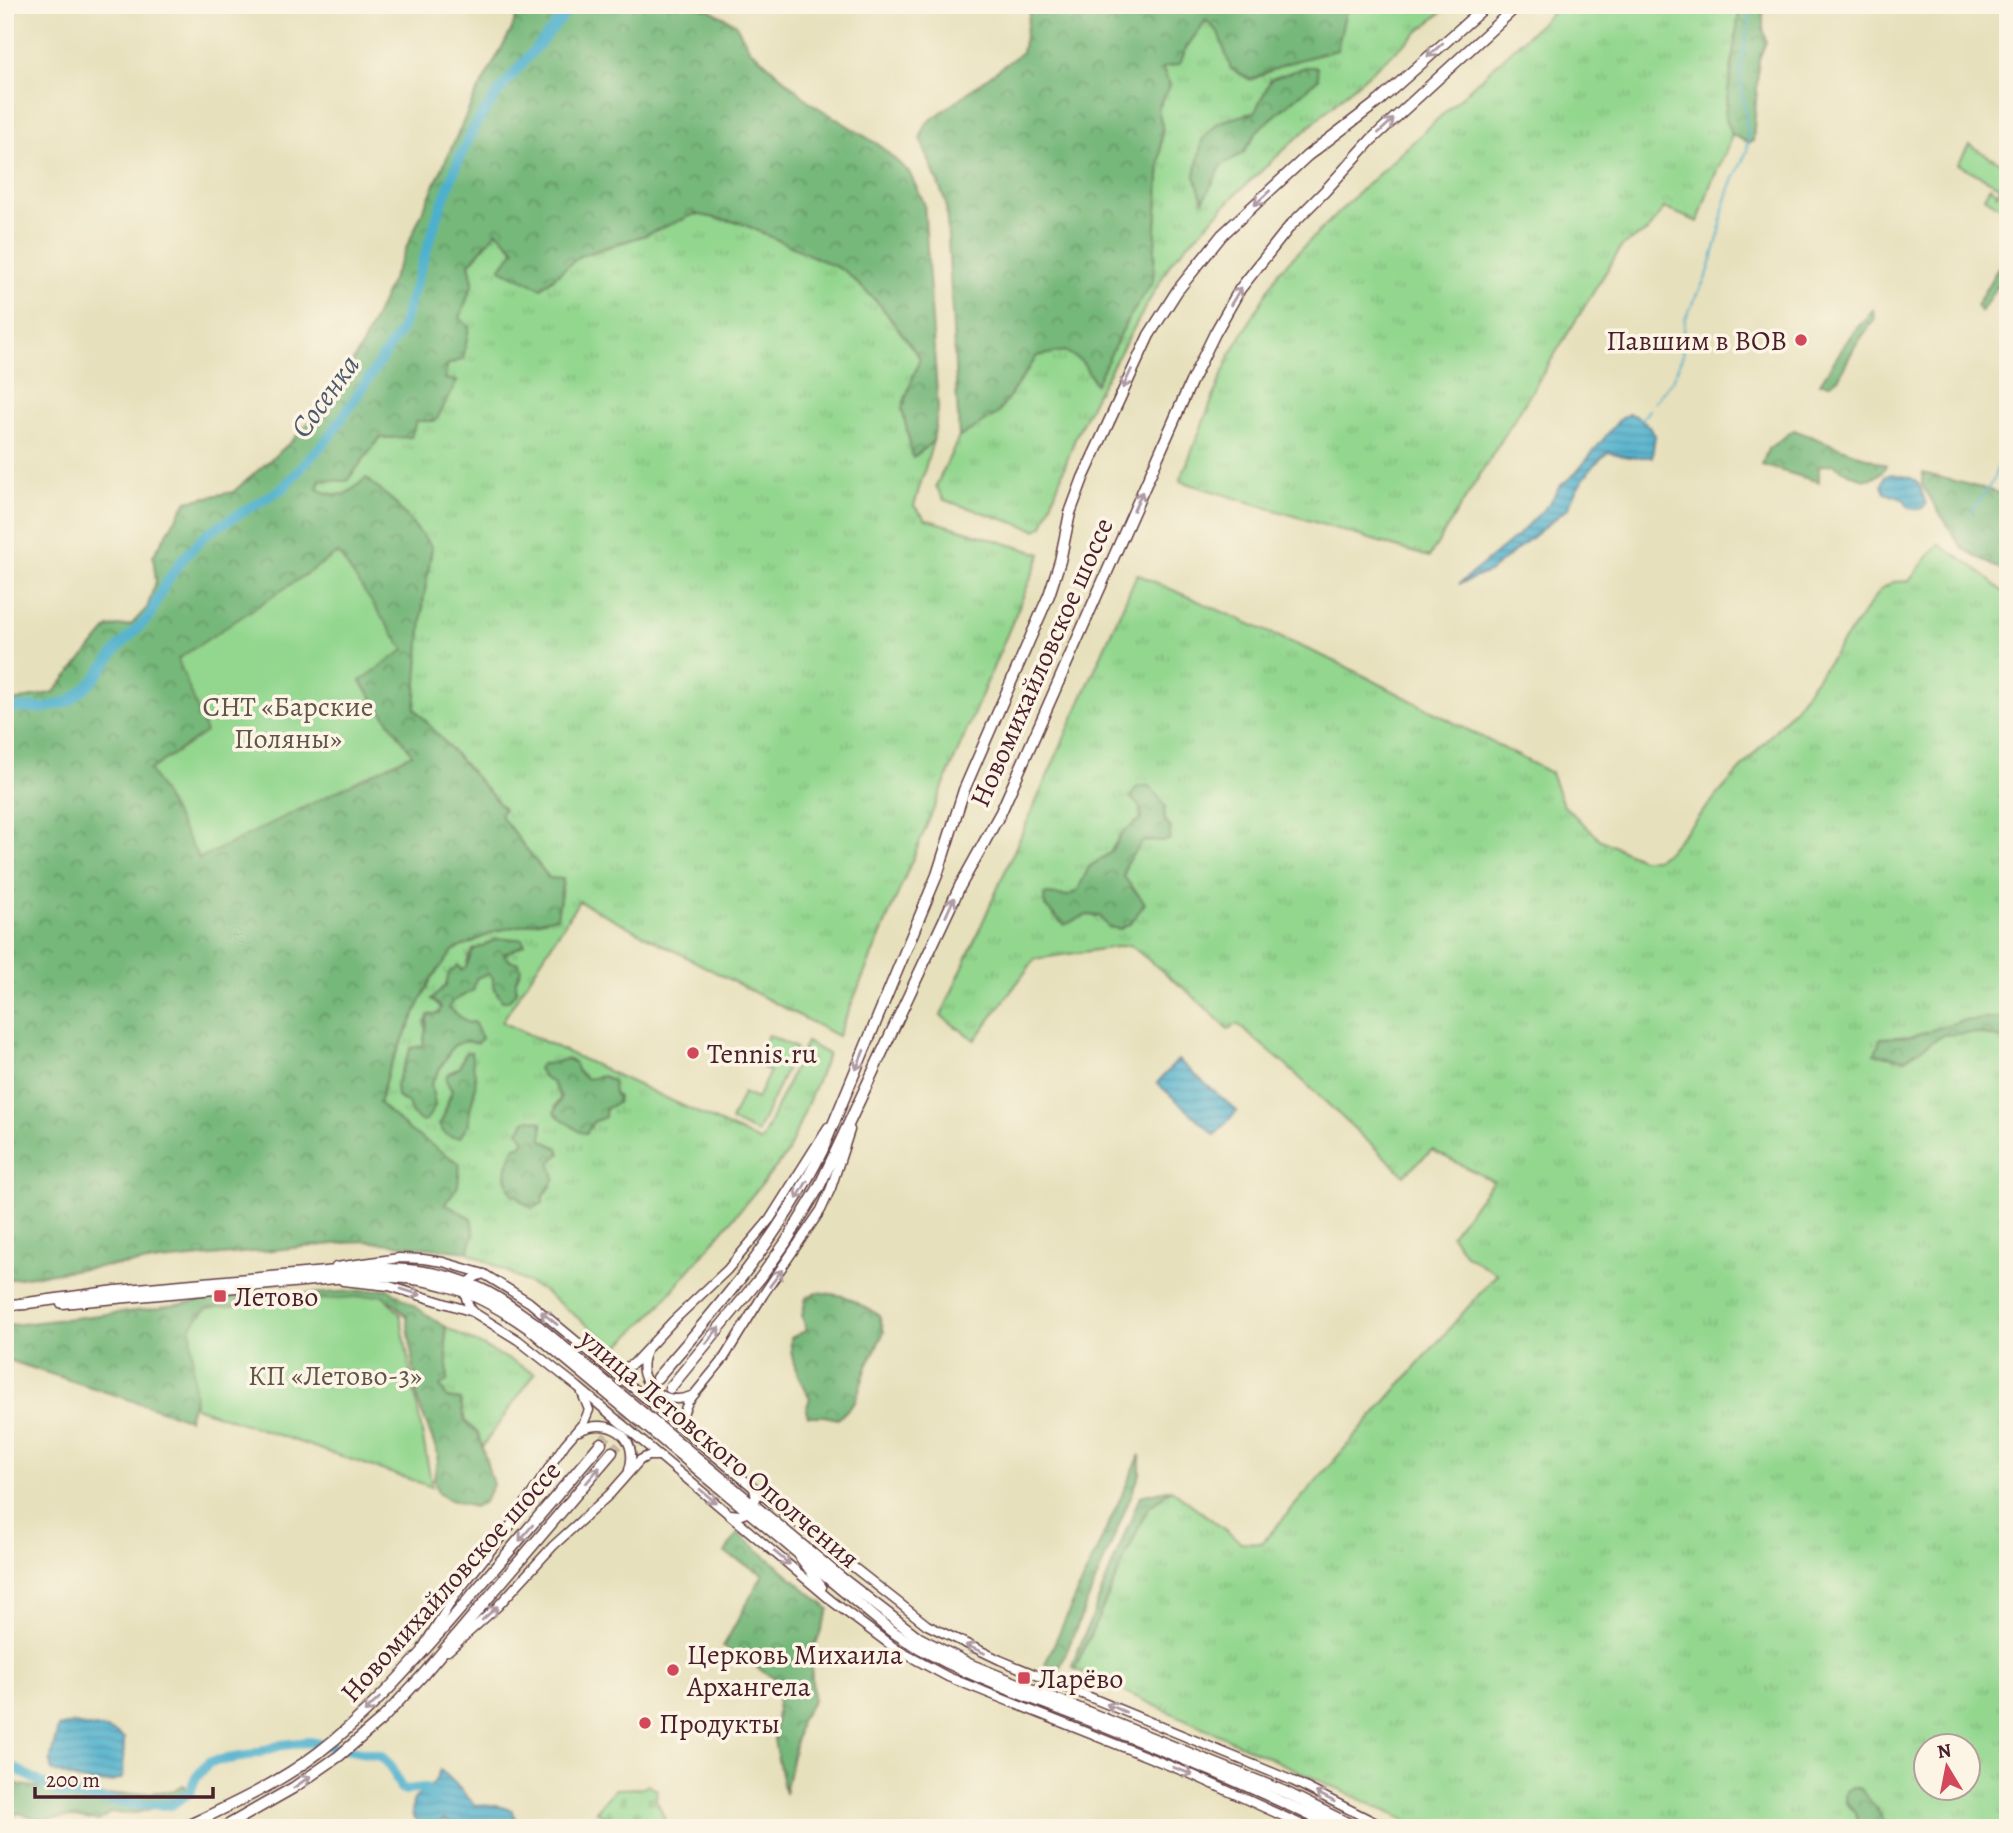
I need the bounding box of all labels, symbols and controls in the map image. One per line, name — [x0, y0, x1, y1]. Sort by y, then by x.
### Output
one-way arrow — [1426, 42, 1444, 58]
one-way arrow — [1377, 118, 1395, 134]
one-way arrow — [1254, 189, 1271, 206]
one-way arrow — [1230, 286, 1244, 306]
place label: Павшим в ВОВ — [1606, 322, 1787, 360]
marker: Павшим в ВОВ — [1793, 332, 1809, 348]
water label: Сосенка — [281, 346, 369, 446]
one-way arrow — [1120, 368, 1134, 389]
one-way arrow — [1132, 491, 1145, 512]
street label: Новомихайловское шоссе — [961, 512, 1123, 813]
park label: СНТ «Барские Поляны» — [202, 688, 374, 758]
one-way arrow — [944, 897, 957, 918]
place label: Tennis.ru — [707, 1035, 818, 1073]
marker: Tennis.ru — [685, 1045, 701, 1061]
one-way arrow — [853, 1049, 866, 1070]
one-way arrow — [795, 1180, 809, 1200]
one-way arrow — [769, 1269, 783, 1288]
place label: Летово — [234, 1278, 319, 1316]
one-way arrow — [399, 1287, 421, 1300]
marker: Летово — [212, 1288, 228, 1304]
one-way arrow — [541, 1311, 559, 1326]
street label: улица Летовского Ополчения — [570, 1320, 867, 1577]
one-way arrow — [705, 1327, 721, 1345]
park label: КП «Летово-3» — [248, 1357, 422, 1395]
street label: Новомихайловское шоссе — [332, 1453, 570, 1711]
one-way arrow — [585, 1466, 601, 1484]
one-way arrow — [698, 1488, 716, 1504]
one-way arrow — [518, 1524, 534, 1542]
one-way arrow — [772, 1550, 790, 1566]
one-way arrow — [481, 1605, 499, 1621]
place label: Церковь Михаила Архангела — [686, 1636, 903, 1706]
one-way arrow — [965, 1642, 986, 1655]
place label: Ларёво — [1038, 1660, 1124, 1698]
marker: Церковь Михаила Архангела — [665, 1662, 681, 1678]
marker: Ларёво — [1016, 1670, 1032, 1686]
one-way arrow — [364, 1697, 381, 1714]
one-way arrow — [1106, 1700, 1127, 1713]
place label: Продукты — [659, 1705, 780, 1743]
marker: Продукты — [637, 1715, 653, 1731]
north arrow — [1912, 1731, 1982, 1801]
text: N — [1935, 1737, 1953, 1765]
scale bar — [35, 1756, 214, 1800]
text: 200 m — [46, 1766, 100, 1794]
one-way arrow — [1171, 1766, 1193, 1779]
one-way arrow — [292, 1775, 311, 1789]
one-way arrow — [1315, 1790, 1336, 1804]

